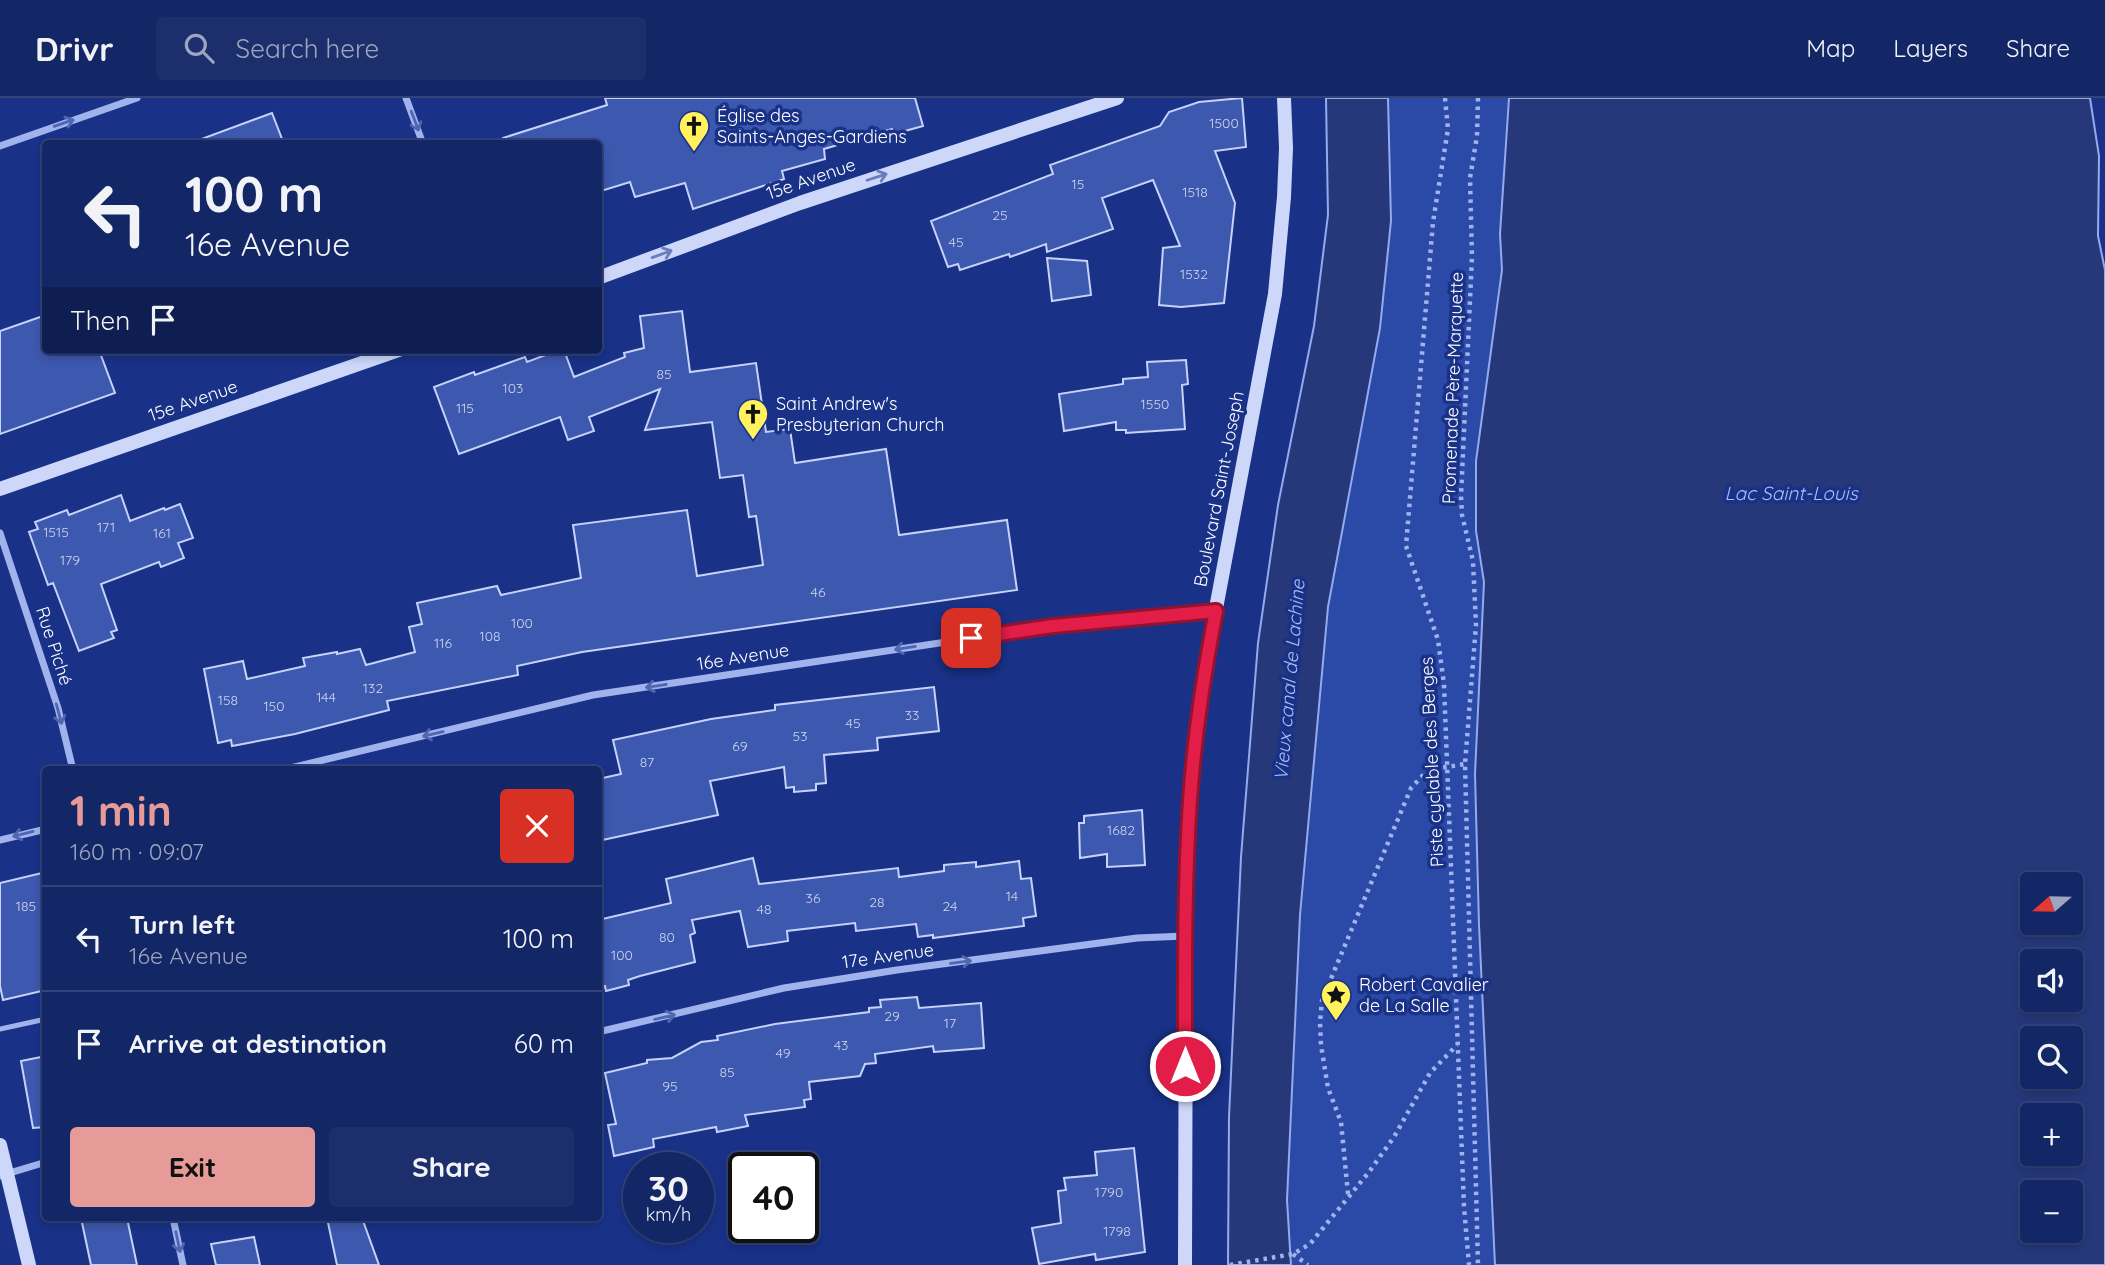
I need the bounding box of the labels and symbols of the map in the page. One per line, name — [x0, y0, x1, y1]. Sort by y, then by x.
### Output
place label: Église des Saints-Anges-Gardiens — [717, 104, 907, 148]
one-way arrow — [409, 109, 422, 131]
church icon: Église des Saints-Anges-Gardiens — [677, 109, 711, 153]
house number: 1500 — [1209, 114, 1239, 132]
one-way arrow — [53, 116, 75, 128]
street label: 15e Avenue — [763, 152, 859, 205]
one-way arrow — [865, 170, 887, 182]
house number: 15 — [1072, 175, 1084, 193]
house number: 1518 — [1182, 183, 1208, 201]
house number: 25 — [992, 206, 1008, 224]
house number: 45 — [948, 233, 964, 251]
one-way arrow — [651, 247, 673, 259]
house number: 1532 — [1180, 265, 1208, 283]
street label: Promenade Père-Marquette — [1437, 271, 1468, 505]
house number: 85 — [656, 365, 672, 383]
street label: 15e Avenue — [145, 374, 241, 427]
house number: 103 — [503, 379, 523, 397]
street label: Boulevard Saint-Joseph — [1188, 389, 1249, 589]
place label: Saint Andrew's Presbyterian Church — [776, 392, 945, 436]
house number: 1550 — [1141, 395, 1169, 413]
church icon: Saint Andrew's Presbyterian Church — [736, 397, 770, 441]
house number: 115 — [456, 399, 474, 417]
water label: Lac Saint-Louis — [1724, 481, 1859, 505]
house number: 171 — [97, 518, 115, 536]
house number: 1515 — [43, 523, 69, 541]
house number: 161 — [153, 524, 171, 542]
house number: 179 — [60, 551, 80, 569]
water label: Vieux canal de Lachine — [1268, 577, 1310, 781]
house number: 46 — [811, 583, 826, 601]
street label: Rue Piché — [31, 604, 78, 688]
pin — [941, 608, 1001, 668]
house number: 100 — [511, 614, 533, 632]
house number: 108 — [479, 627, 501, 645]
house number: 116 — [434, 634, 452, 652]
street label: 16e Avenue — [695, 638, 791, 675]
one-way arrow — [894, 642, 917, 655]
street label: Piste cyclable des Berges — [1415, 656, 1448, 868]
house number: 132 — [363, 679, 383, 697]
one-way arrow — [645, 680, 667, 693]
house number: 144 — [316, 688, 336, 706]
house number: 158 — [218, 691, 238, 709]
house number: 150 — [263, 697, 285, 715]
one-way arrow — [53, 702, 66, 725]
house number: 33 — [905, 706, 919, 724]
house number: 45 — [845, 714, 861, 732]
one-way arrow — [422, 727, 445, 741]
house number: 53 — [793, 727, 807, 745]
house number: 69 — [732, 737, 748, 755]
house number: 87 — [640, 753, 654, 771]
house number: 1682 — [1107, 821, 1135, 839]
one-way arrow — [12, 828, 35, 841]
north arrow — [2020, 872, 2082, 934]
house number: 14 — [1006, 887, 1018, 905]
house number: 36 — [806, 889, 821, 907]
house number: 28 — [869, 893, 885, 911]
house number: 185 — [16, 897, 36, 915]
house number: 24 — [943, 897, 957, 915]
house number: 48 — [757, 900, 771, 918]
house number: 80 — [659, 928, 675, 946]
street label: 17e Avenue — [841, 938, 935, 973]
house number: 100 — [611, 946, 633, 964]
one-way arrow — [949, 955, 971, 968]
place label: Robert Cavalier de La Salle — [1359, 973, 1489, 1017]
place icon: Robert Cavalier de La Salle — [1319, 978, 1353, 1022]
house number: 29 — [884, 1007, 900, 1025]
one-way arrow — [653, 1009, 676, 1023]
house number: 17 — [944, 1014, 956, 1032]
position arrow — [1148, 1029, 1222, 1103]
house number: 43 — [834, 1036, 848, 1054]
house number: 49 — [776, 1044, 791, 1062]
house number: 85 — [719, 1063, 735, 1081]
house number: 95 — [662, 1077, 678, 1095]
speed limit sign: 40 — [728, 1152, 819, 1243]
house number: 1790 — [1095, 1183, 1123, 1201]
house number: 1798 — [1103, 1222, 1131, 1240]
one-way arrow — [172, 1230, 185, 1252]

